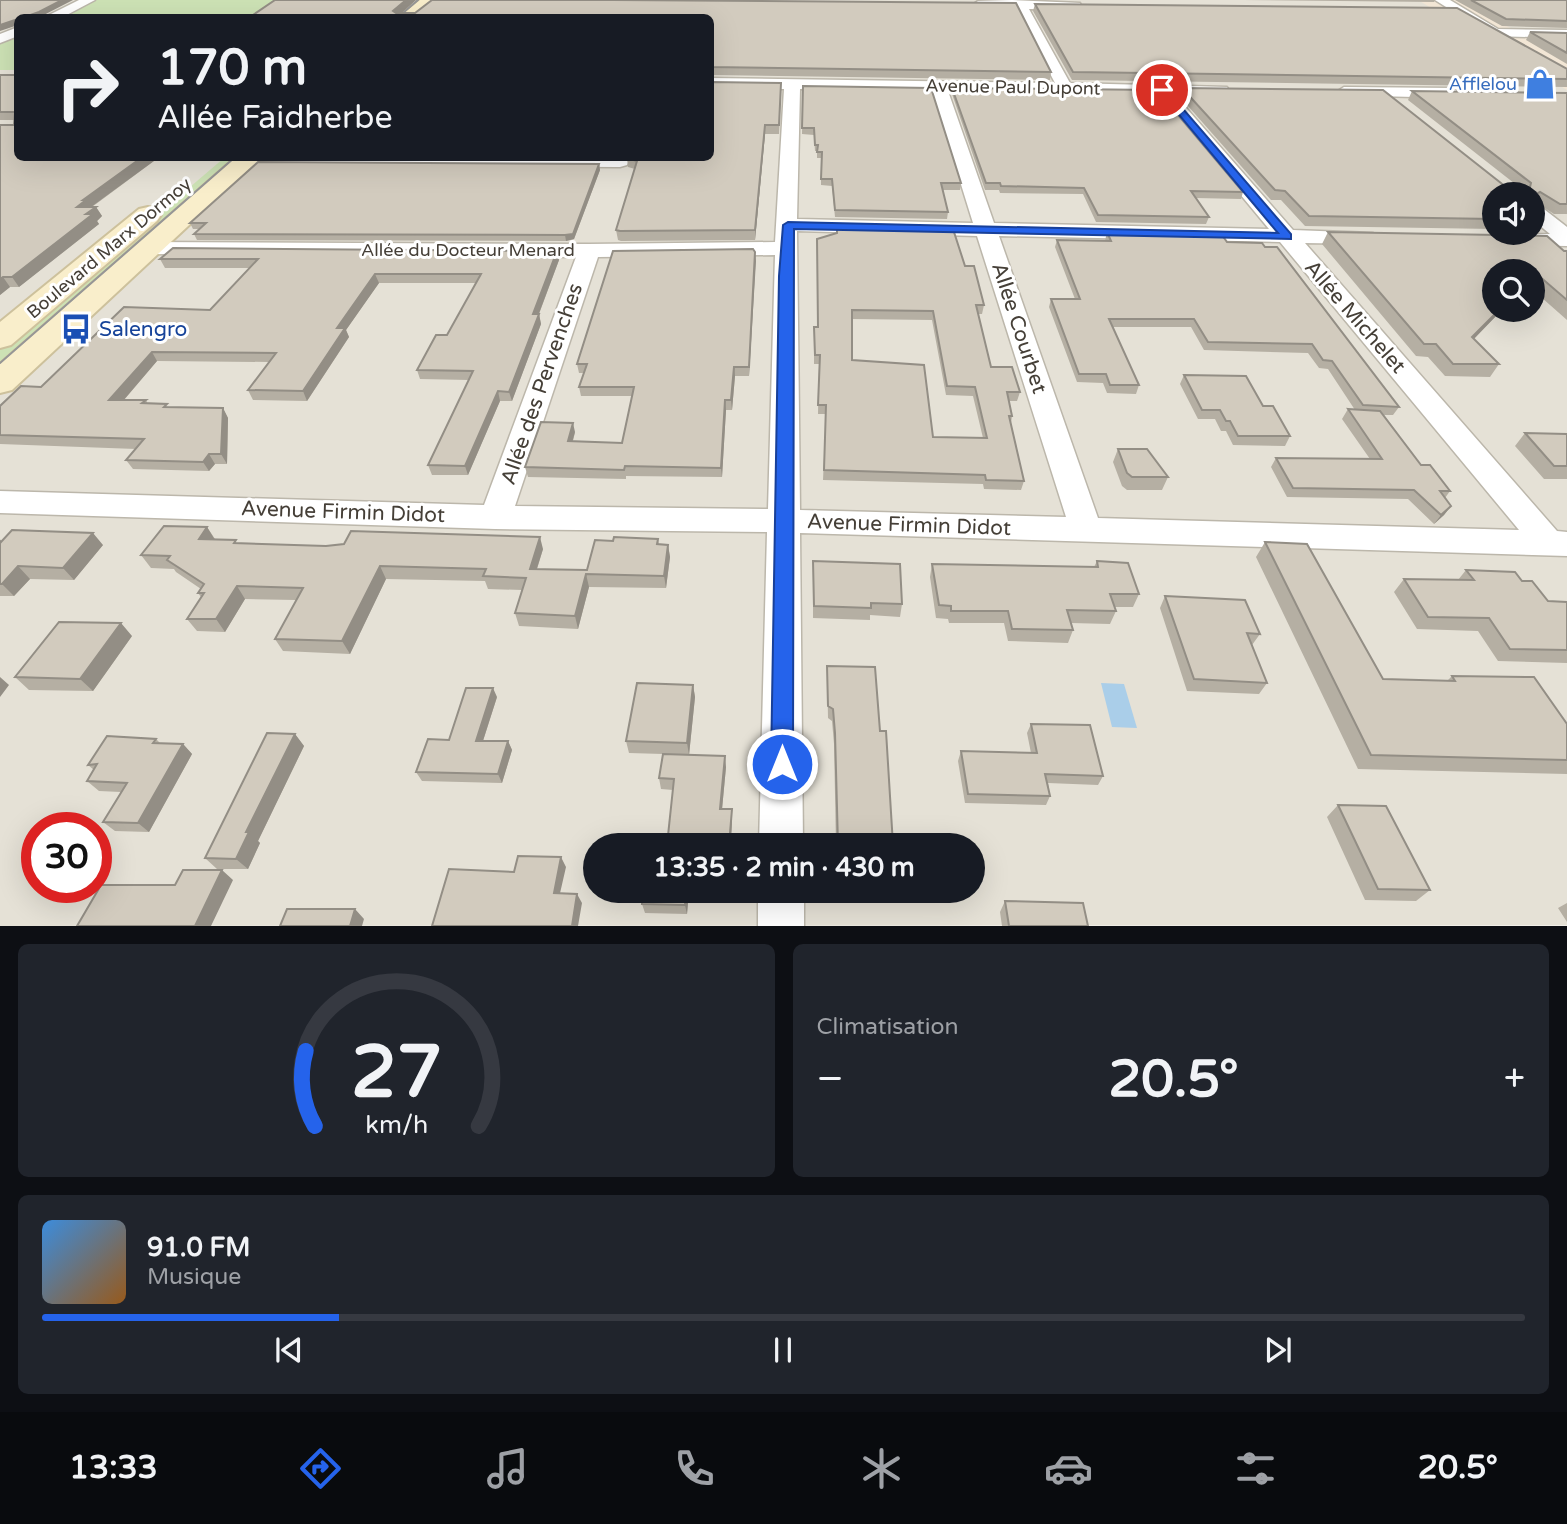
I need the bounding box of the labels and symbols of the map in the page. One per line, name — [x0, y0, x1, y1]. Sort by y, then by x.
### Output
pin — [1132, 60, 1192, 120]
shop icon: Afflelou — [1523, 67, 1557, 101]
place label: Afflelou — [1449, 73, 1517, 95]
street label: Avenue Paul Dupont — [925, 74, 1101, 100]
street label: Boulevard Marx Dormoy — [22, 173, 196, 323]
street label: Allée du Docteur Menard — [361, 239, 575, 261]
street label: Allée Michelet — [1299, 255, 1411, 379]
street label: Allée Courbet — [986, 259, 1052, 397]
street label: Allée des Pervenches — [496, 280, 588, 488]
bus stop icon: Salengro — [59, 312, 93, 346]
place label: Salengro — [99, 317, 187, 342]
street label: Avenue Firmin Didot — [241, 496, 445, 528]
street label: Avenue Firmin Didot — [807, 509, 1011, 541]
position arrow — [745, 727, 819, 801]
speed limit sign: 30 — [21, 812, 112, 903]

